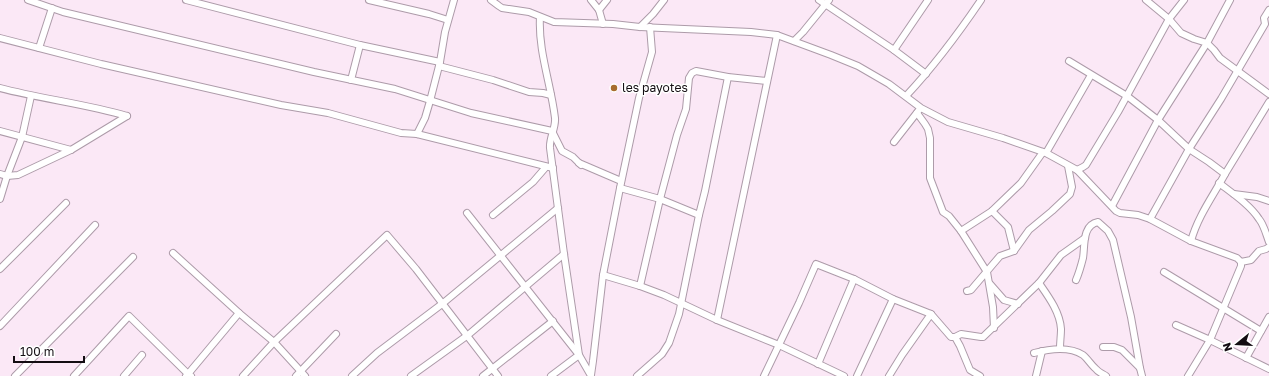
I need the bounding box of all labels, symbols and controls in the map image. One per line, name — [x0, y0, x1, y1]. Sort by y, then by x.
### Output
place label: les payotes — [622, 80, 688, 95]
marker: les payotes — [609, 83, 619, 93]
north arrow — [1217, 324, 1257, 364]
scale bar — [14, 338, 84, 364]
text: N — [1220, 341, 1234, 353]
text: 100 m — [20, 344, 54, 359]

